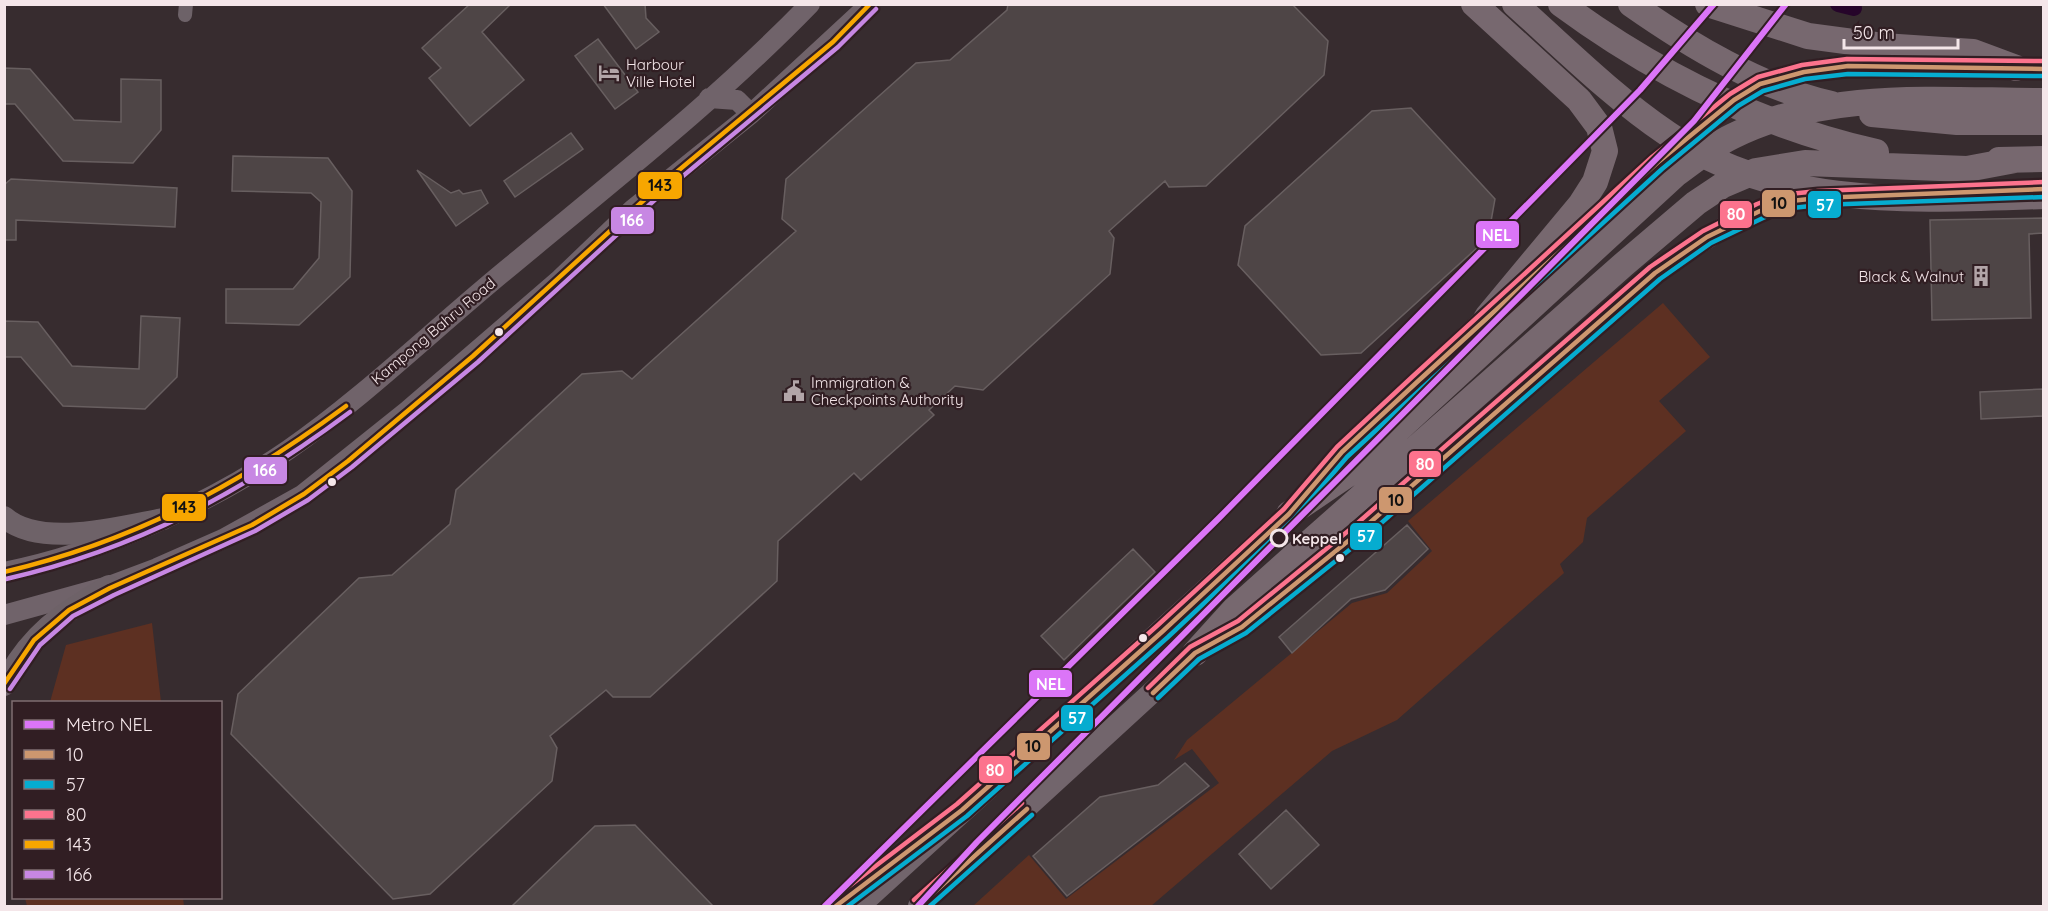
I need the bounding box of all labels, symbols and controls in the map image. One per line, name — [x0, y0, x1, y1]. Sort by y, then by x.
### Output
scale bar — [1844, 12, 1958, 50]
text: 50 m — [1853, 21, 1895, 44]
place label: Harbour Ville Hotel — [626, 55, 695, 91]
hotel icon: Harbour Ville Hotel — [597, 61, 621, 85]
line badge: 143 — [637, 171, 683, 200]
text: 143 — [648, 175, 672, 195]
line badge: 10 — [1761, 189, 1796, 218]
line badge: 57 — [1807, 190, 1842, 219]
text: 10 — [1771, 193, 1787, 213]
text: 57 — [1816, 195, 1834, 215]
line badge: 80 — [1719, 200, 1753, 229]
text: 80 — [1727, 204, 1745, 224]
line badge: 166 — [610, 206, 655, 235]
text: 166 — [620, 210, 644, 230]
line badge: NEL — [1475, 220, 1520, 249]
text: NEL — [1482, 225, 1512, 245]
building icon: Black & Walnut — [1969, 264, 1993, 288]
place label: Black & Walnut — [1858, 267, 1964, 286]
street label: Kampong Bahru Road — [367, 274, 499, 388]
unlabelled marker — [493, 326, 505, 338]
place label: Immigration & Checkpoints Authority — [811, 373, 963, 409]
public building icon: Immigration & Checkpoints Authority — [782, 379, 806, 403]
line badge: 80 — [1408, 450, 1442, 478]
text: 80 — [1416, 454, 1434, 474]
line badge: 166 — [243, 456, 288, 485]
text: 166 — [253, 460, 277, 480]
unlabelled marker — [326, 476, 338, 488]
line badge: 10 — [1378, 486, 1413, 514]
text: 10 — [1388, 490, 1404, 510]
line badge: 143 — [161, 493, 207, 522]
text: 143 — [172, 497, 196, 517]
line badge: 57 — [1349, 522, 1383, 551]
text: 57 — [1357, 526, 1375, 546]
marker: Keppel — [1270, 529, 1288, 547]
place label: Keppel — [1292, 529, 1342, 548]
unlabelled marker — [1334, 552, 1346, 564]
unlabelled marker — [1137, 632, 1149, 644]
line badge: NEL — [1028, 669, 1073, 698]
text: NEL — [1036, 674, 1066, 694]
legend — [12, 701, 222, 899]
line badge: 57 — [1060, 704, 1094, 732]
text: 57 — [1068, 708, 1086, 728]
text: Metro NEL — [66, 713, 153, 736]
line badge: 10 — [1016, 732, 1051, 761]
text: 10 — [1025, 736, 1041, 756]
text: 10 — [66, 743, 83, 766]
line badge: 80 — [978, 755, 1013, 784]
text: 80 — [986, 760, 1004, 780]
text: 57 — [66, 773, 85, 796]
text: 80 — [66, 803, 86, 826]
text: 143 — [66, 833, 91, 856]
text: 166 — [66, 863, 92, 886]

